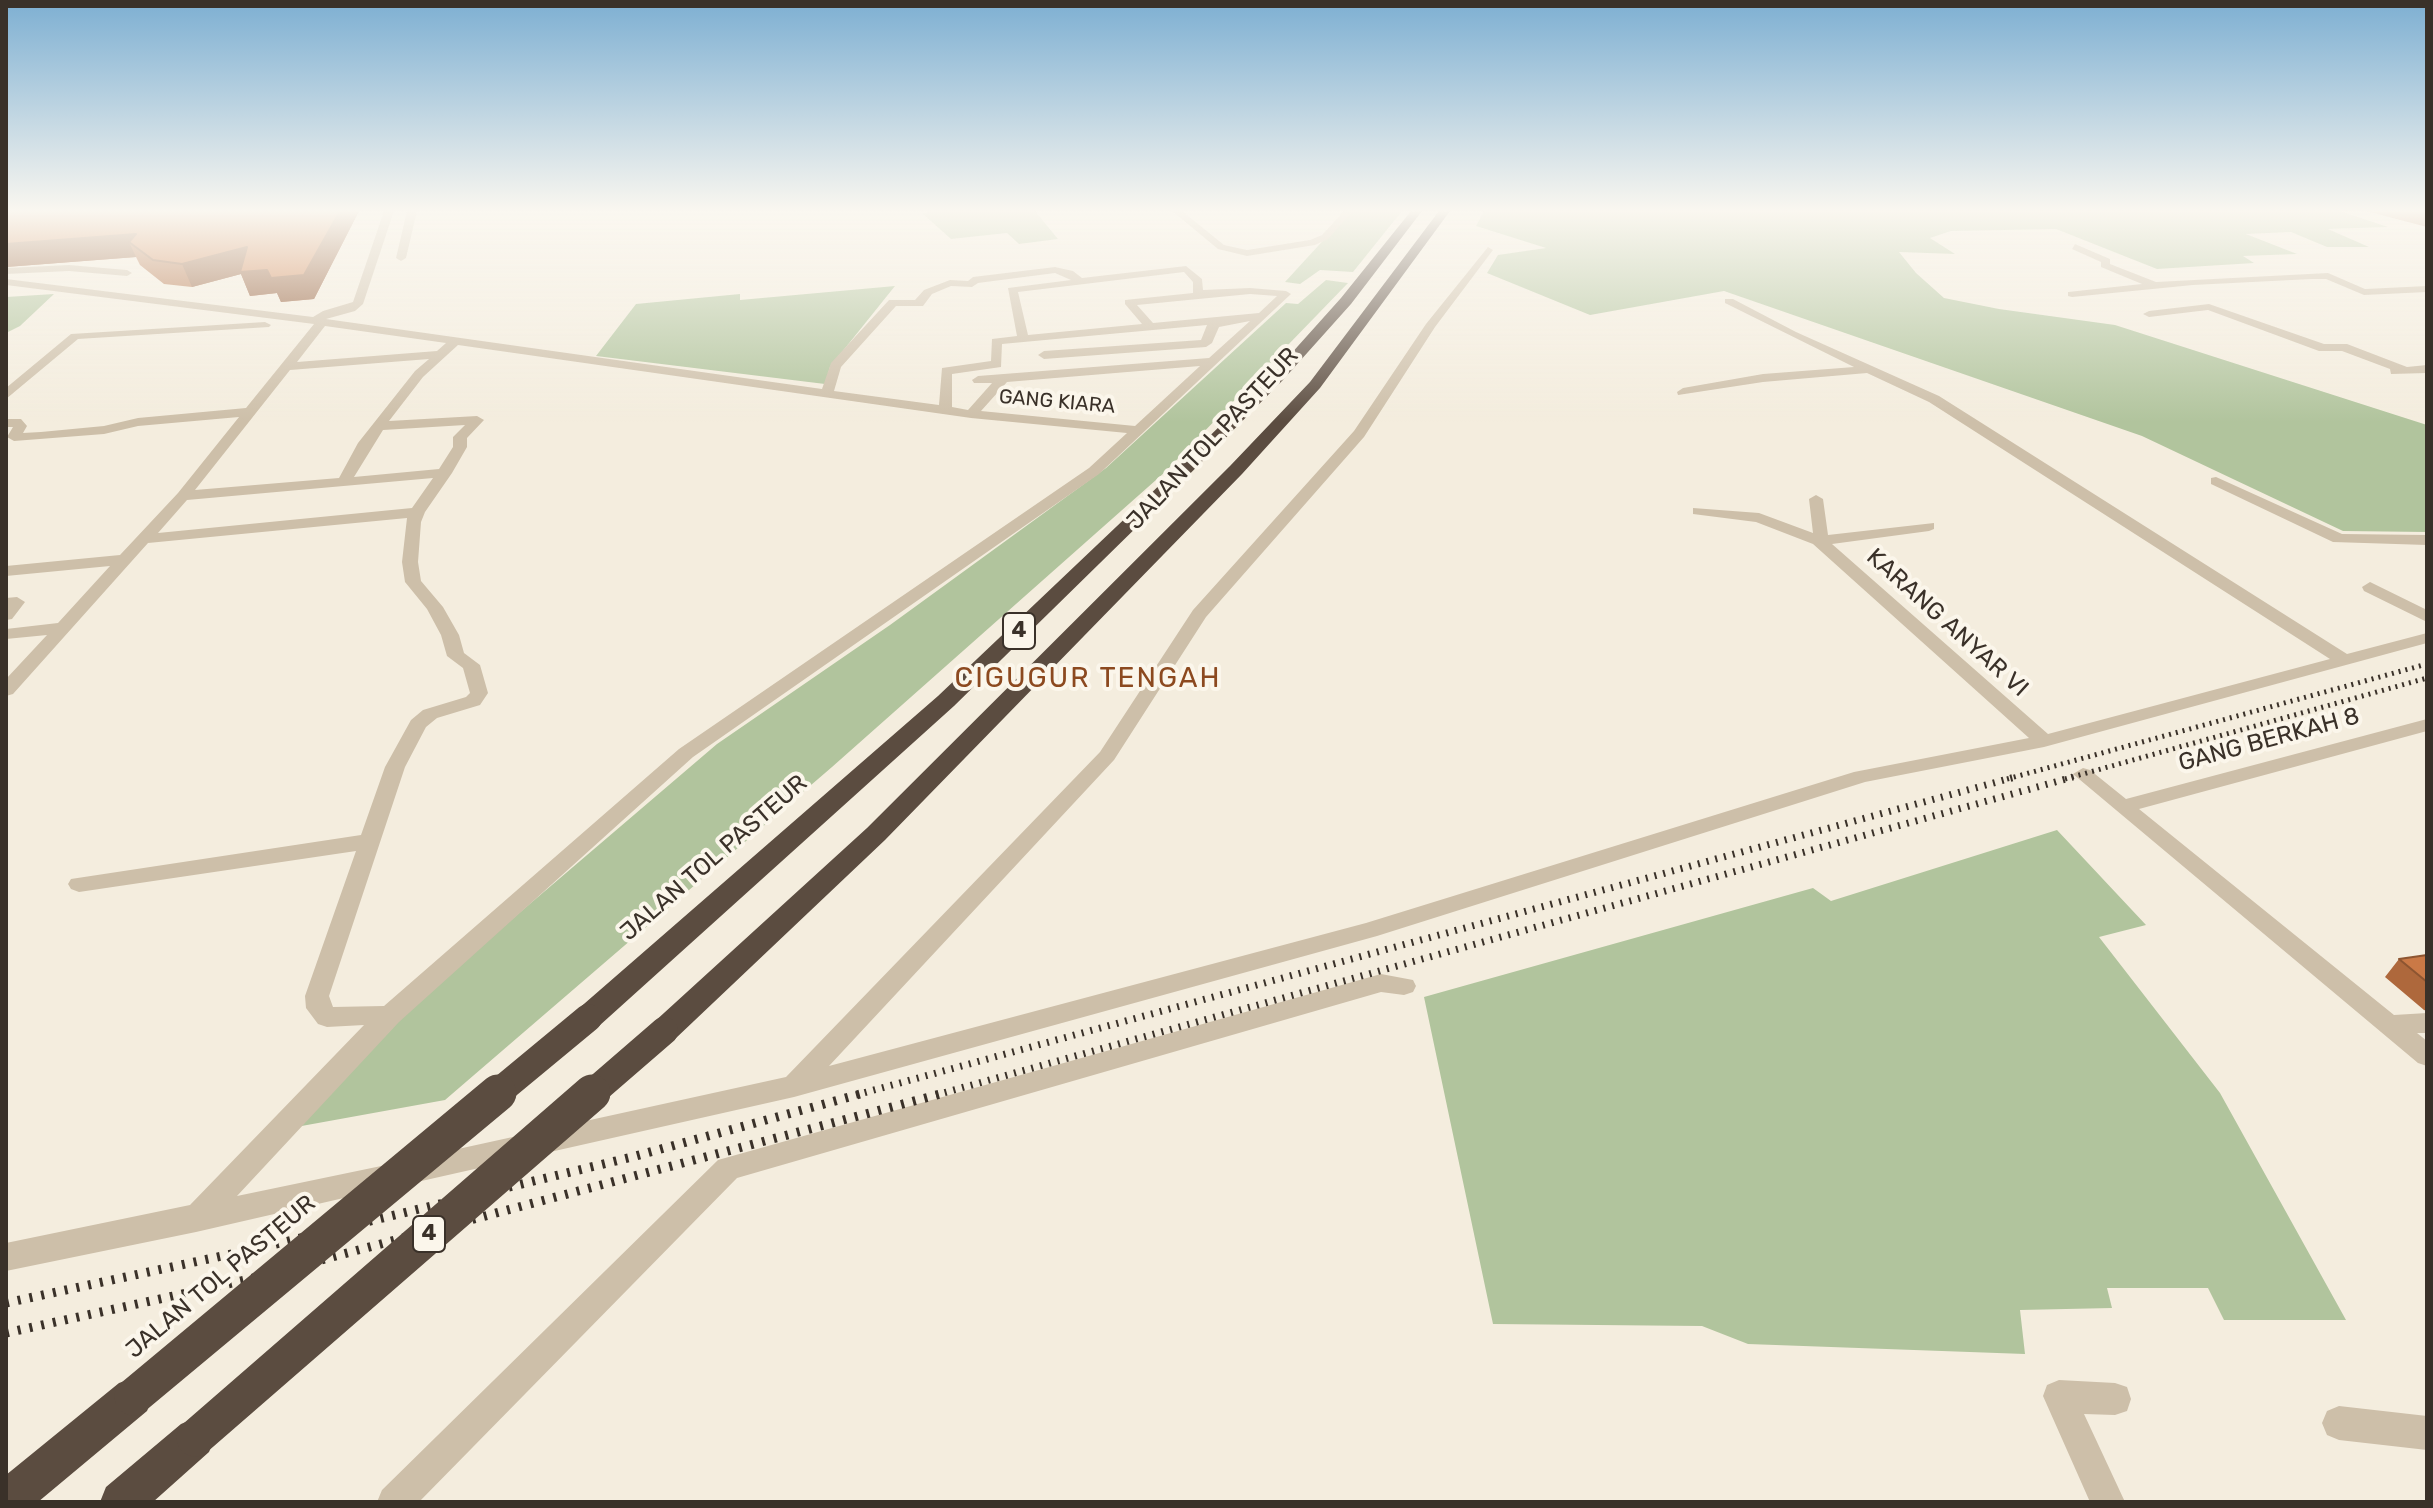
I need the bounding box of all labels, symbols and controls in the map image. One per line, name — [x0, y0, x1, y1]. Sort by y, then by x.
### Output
street label: JALAN TOL PASTEUR — [1121, 342, 1305, 536]
street label: GANG KIARA — [998, 385, 1116, 419]
street label: KARANG ANYAR VI — [1860, 543, 2034, 703]
road number: 4 — [1003, 613, 1035, 649]
district label: CIGUGUR TENGAH — [955, 662, 1221, 696]
street label: GANG BERKAH 8 — [2175, 702, 2363, 778]
street label: JALAN TOL PASTEUR — [615, 769, 813, 947]
street label: JALAN TOL PASTEUR — [120, 1189, 322, 1365]
road number: 4 — [413, 1216, 445, 1252]

